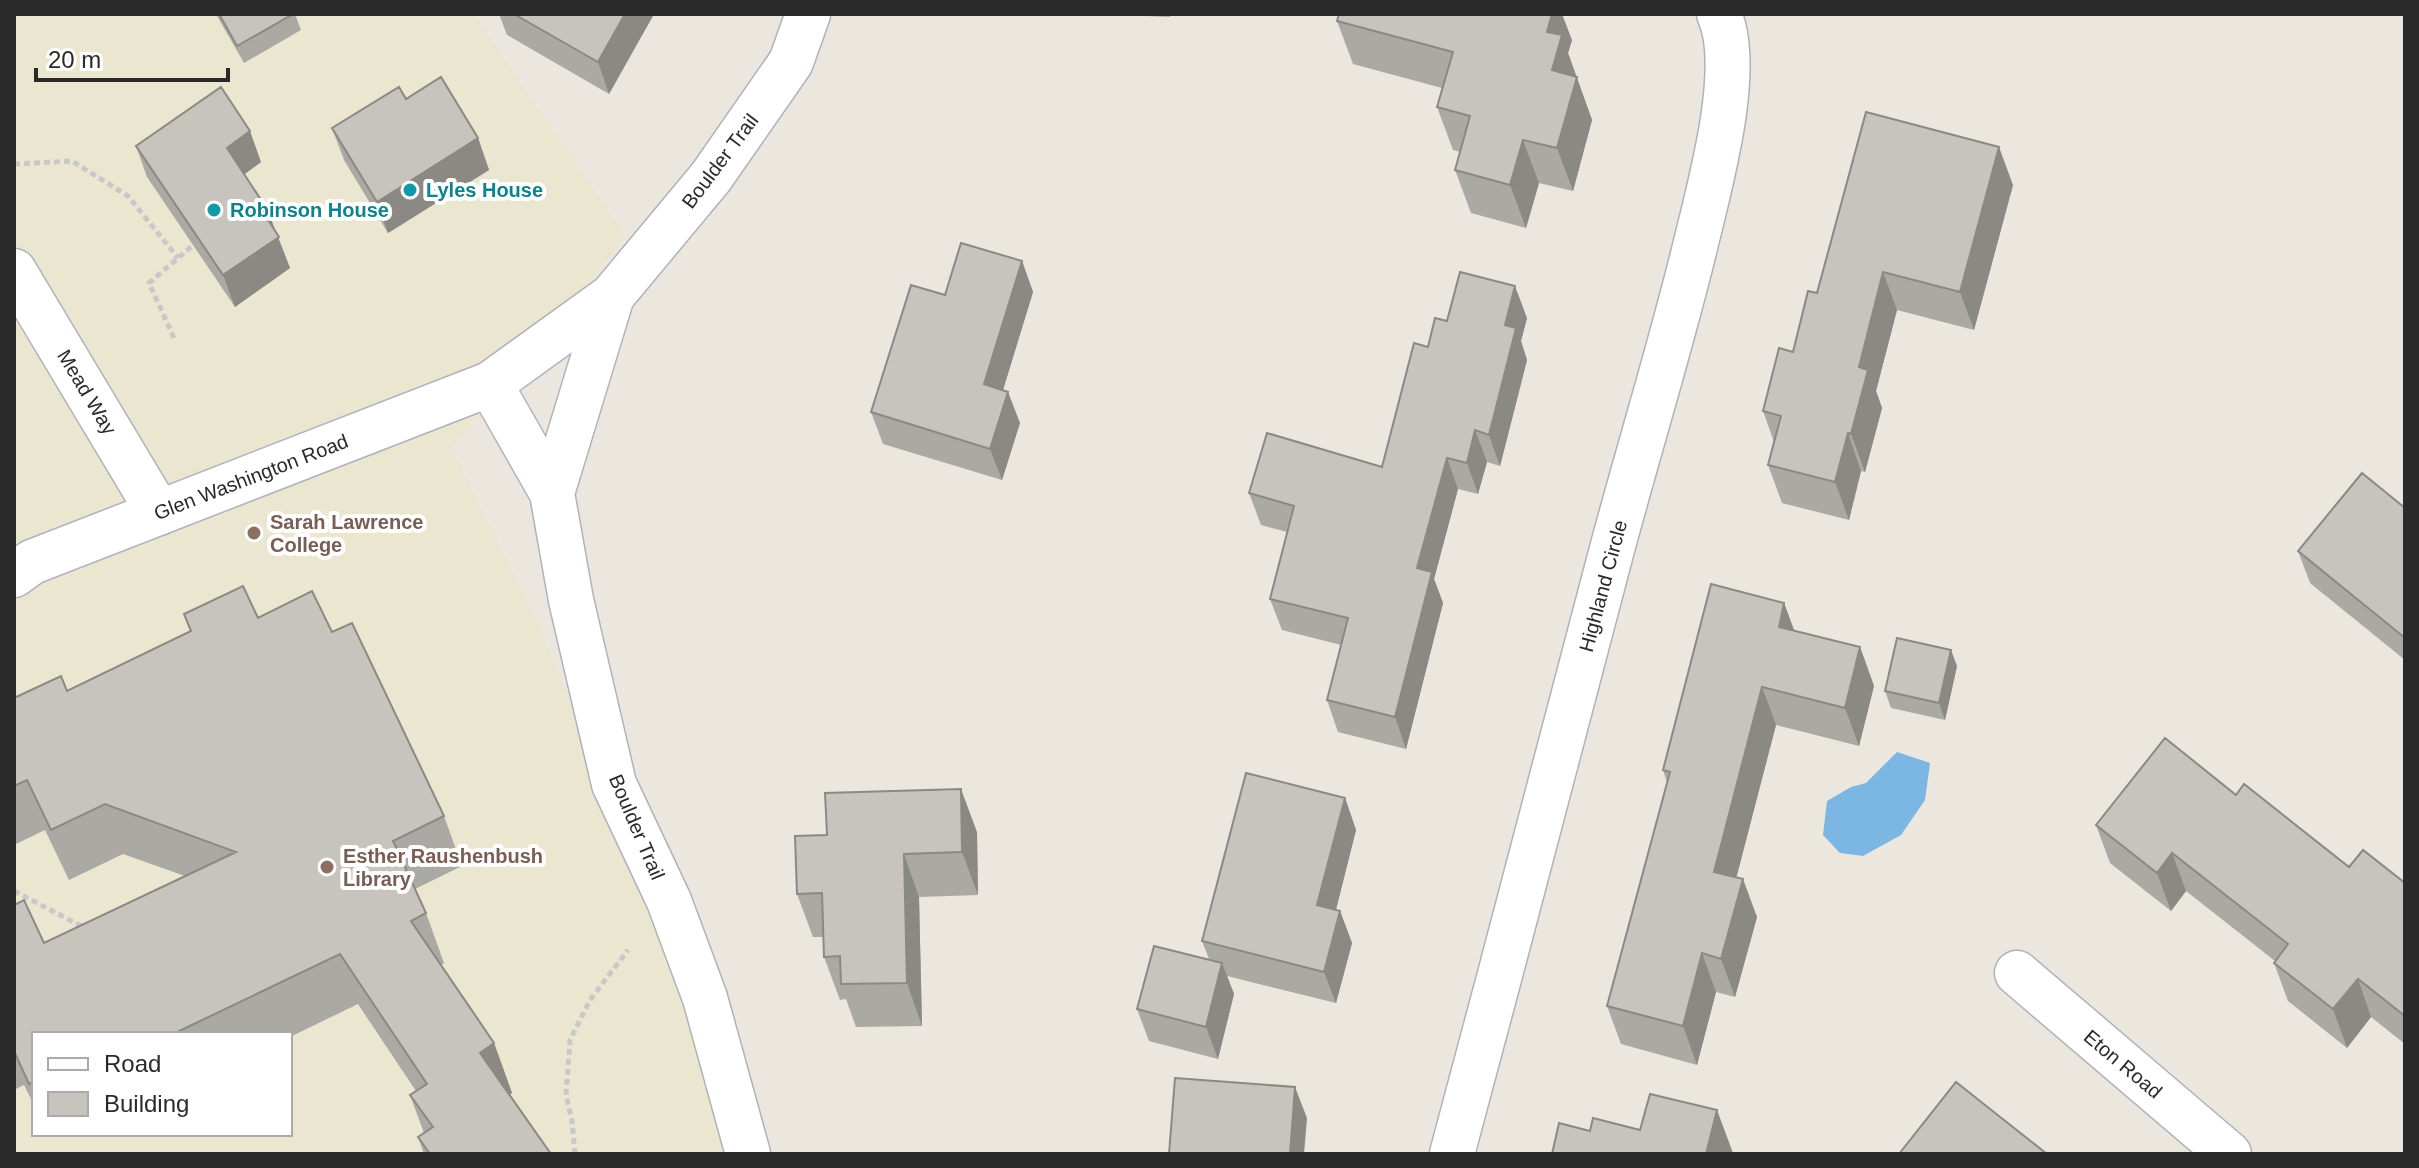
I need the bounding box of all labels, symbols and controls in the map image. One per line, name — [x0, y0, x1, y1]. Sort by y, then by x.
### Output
scale bar — [36, 32, 228, 82]
text: 20 m — [48, 46, 101, 73]
street label: Boulder Trail — [677, 110, 763, 212]
place label: Lyles House — [426, 179, 543, 201]
marker: Lyles House — [401, 181, 419, 199]
place label: Robinson House — [230, 199, 389, 221]
marker: Robinson House — [205, 201, 223, 219]
street label: Mead Way — [53, 346, 121, 438]
street label: Glen Washington Road — [151, 430, 351, 524]
place label: Sarah Lawrence College — [270, 511, 423, 556]
street label: Highland Circle — [1575, 518, 1631, 654]
marker: Sarah Lawrence College — [245, 524, 263, 542]
street label: Boulder Trail — [605, 771, 669, 883]
place label: Esther Raushenbush Library — [343, 845, 543, 890]
marker: Esther Raushenbush Library — [318, 858, 336, 876]
street label: Eton Road — [2080, 1025, 2166, 1103]
legend — [32, 1032, 292, 1136]
text: Road — [104, 1050, 161, 1077]
text: Building — [104, 1090, 189, 1117]

